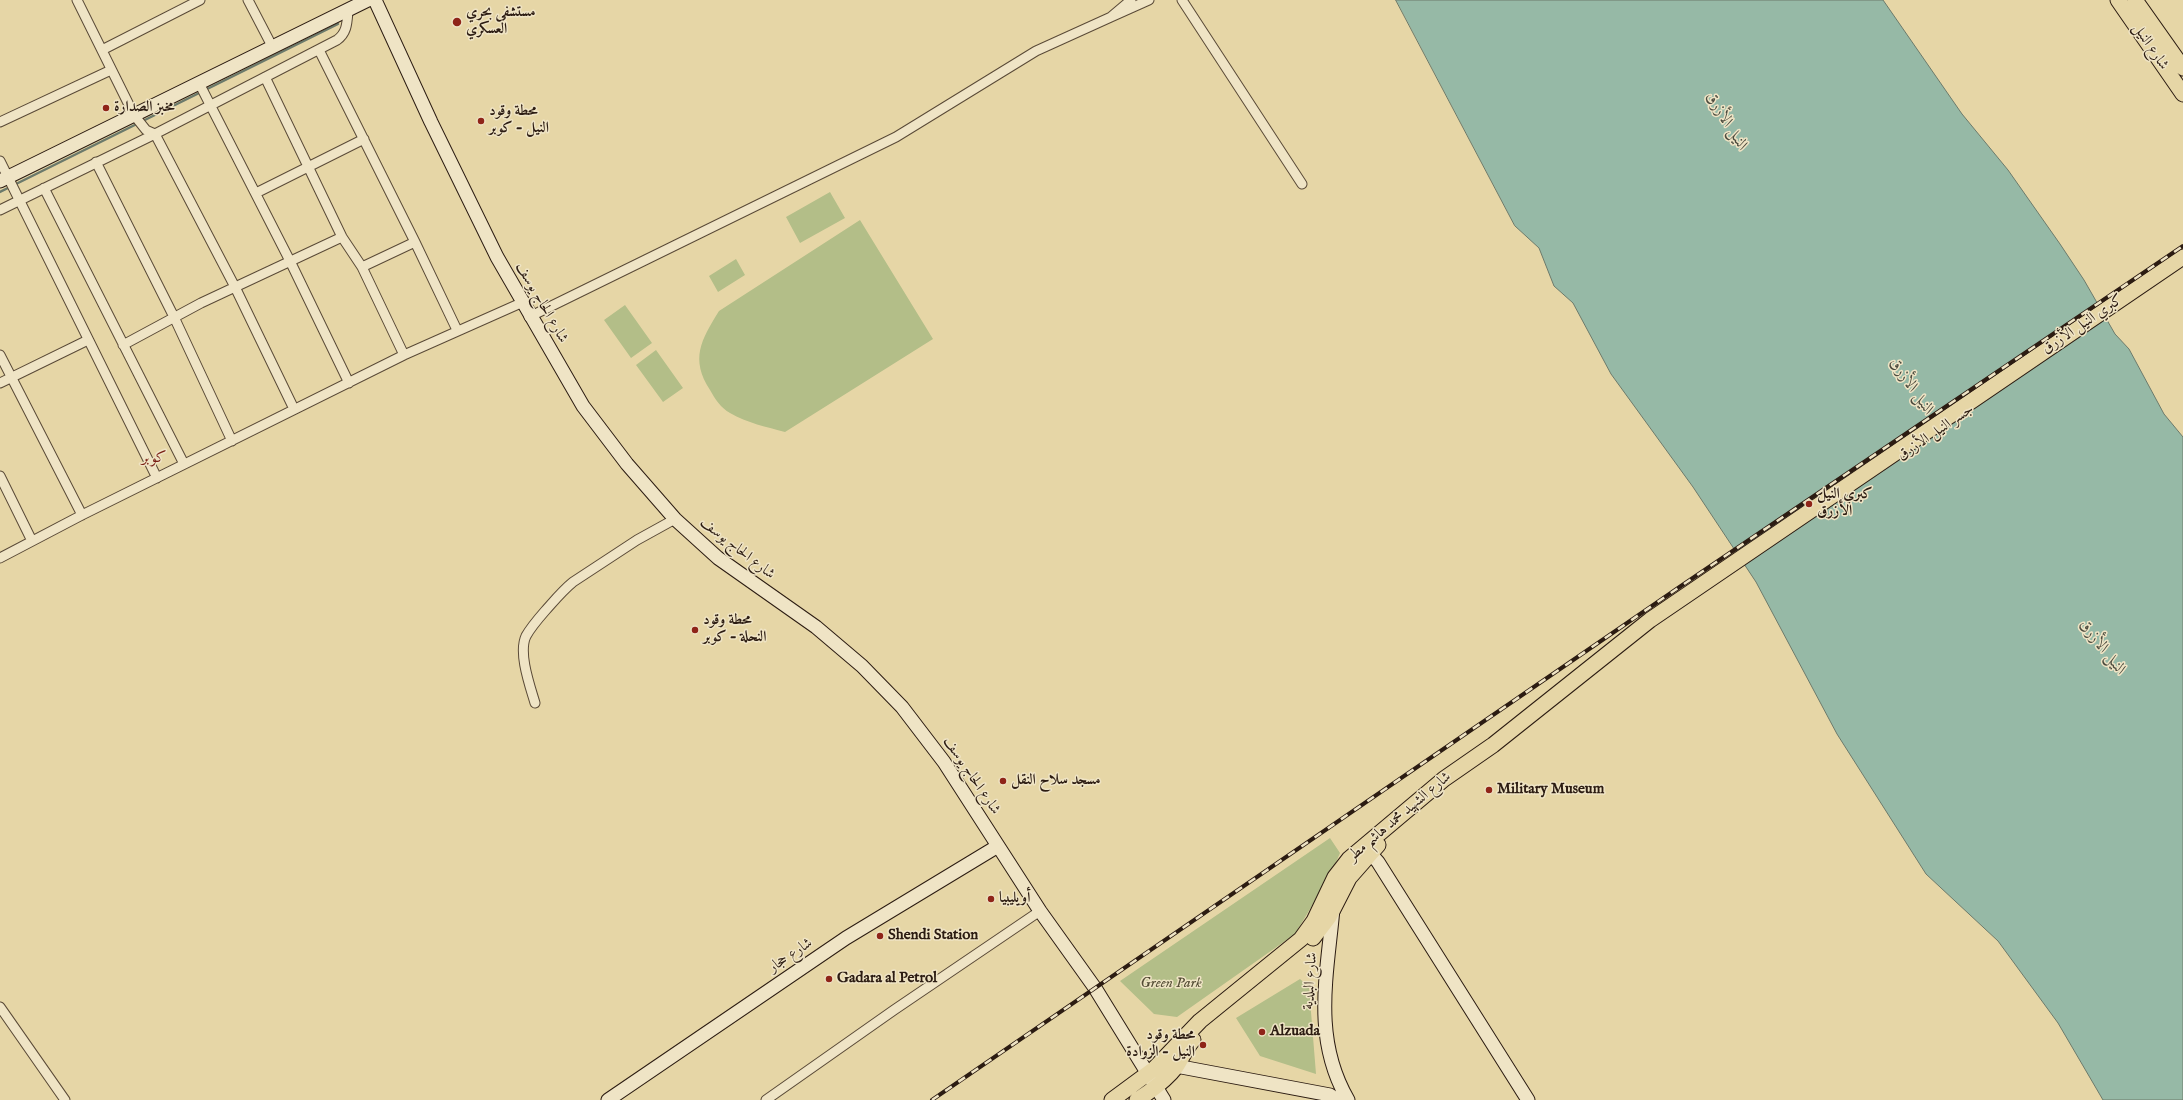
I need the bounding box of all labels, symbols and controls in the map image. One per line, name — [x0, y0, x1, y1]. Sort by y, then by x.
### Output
place label: مستشفى بحري العسكري — [466, 4, 536, 39]
marker: مستشفى بحري العسكري — [451, 16, 463, 28]
street label: شارع النيل — [2128, 20, 2172, 74]
water label: النيل الأزرق — [1701, 89, 1751, 155]
place label: مخبز الصدارة — [114, 99, 175, 117]
marker: مخبز الصدارة — [101, 103, 111, 113]
place label: محطة وقود النيل - كوبر — [489, 103, 549, 138]
marker: محطة وقود النيل - كوبر — [476, 116, 486, 126]
street label: شارع الحاج يوسف — [511, 259, 571, 347]
street label: كبري النيل الأزرق — [2039, 291, 2127, 359]
water label: النيل الأزرق — [1884, 355, 1938, 419]
street label: جسر النيل الأزرق — [1894, 401, 1978, 465]
district label: كوبر — [142, 449, 166, 469]
place label: كبري النيل الأزرق — [1817, 486, 1873, 521]
marker: كبري النيل الأزرق — [1804, 499, 1814, 509]
street label: شارع الحاج يوسف — [696, 514, 778, 584]
place label: محطة وقود النحلة - كوبر — [703, 612, 766, 647]
water label: النيل الأزرق — [2074, 616, 2130, 680]
marker: محطة وقود النحلة - كوبر — [690, 625, 700, 635]
street label: شارع الحاج يوسف — [938, 734, 1004, 818]
street label: شارع الشهيد محمد هاشم مطر — [1345, 769, 1455, 865]
place label: مسجد سلاح النقل — [1011, 772, 1101, 790]
marker: مسجد سلاح النقل — [998, 776, 1008, 786]
place label: Military Museum — [1497, 781, 1604, 799]
marker: Military Museum — [1484, 785, 1494, 795]
place label: أويليبيا — [999, 890, 1031, 908]
marker: أويليبيا — [986, 894, 996, 904]
place label: Shendi Station — [888, 927, 978, 945]
marker: Shendi Station — [875, 931, 885, 941]
street label: شارع حجار — [766, 935, 816, 977]
street label: شارع البلدية — [1300, 952, 1322, 1010]
place label: Gadara al Petrol — [837, 970, 937, 988]
marker: Gadara al Petrol — [824, 974, 834, 984]
park label: Green Park — [1140, 975, 1202, 993]
place label: Alzuada — [1270, 1023, 1320, 1041]
place label: محطة وقود النيل - الزوادة — [1126, 1027, 1195, 1062]
marker: Alzuada — [1257, 1027, 1267, 1037]
marker: محطة وقود النيل - الزوادة — [1198, 1040, 1208, 1050]

